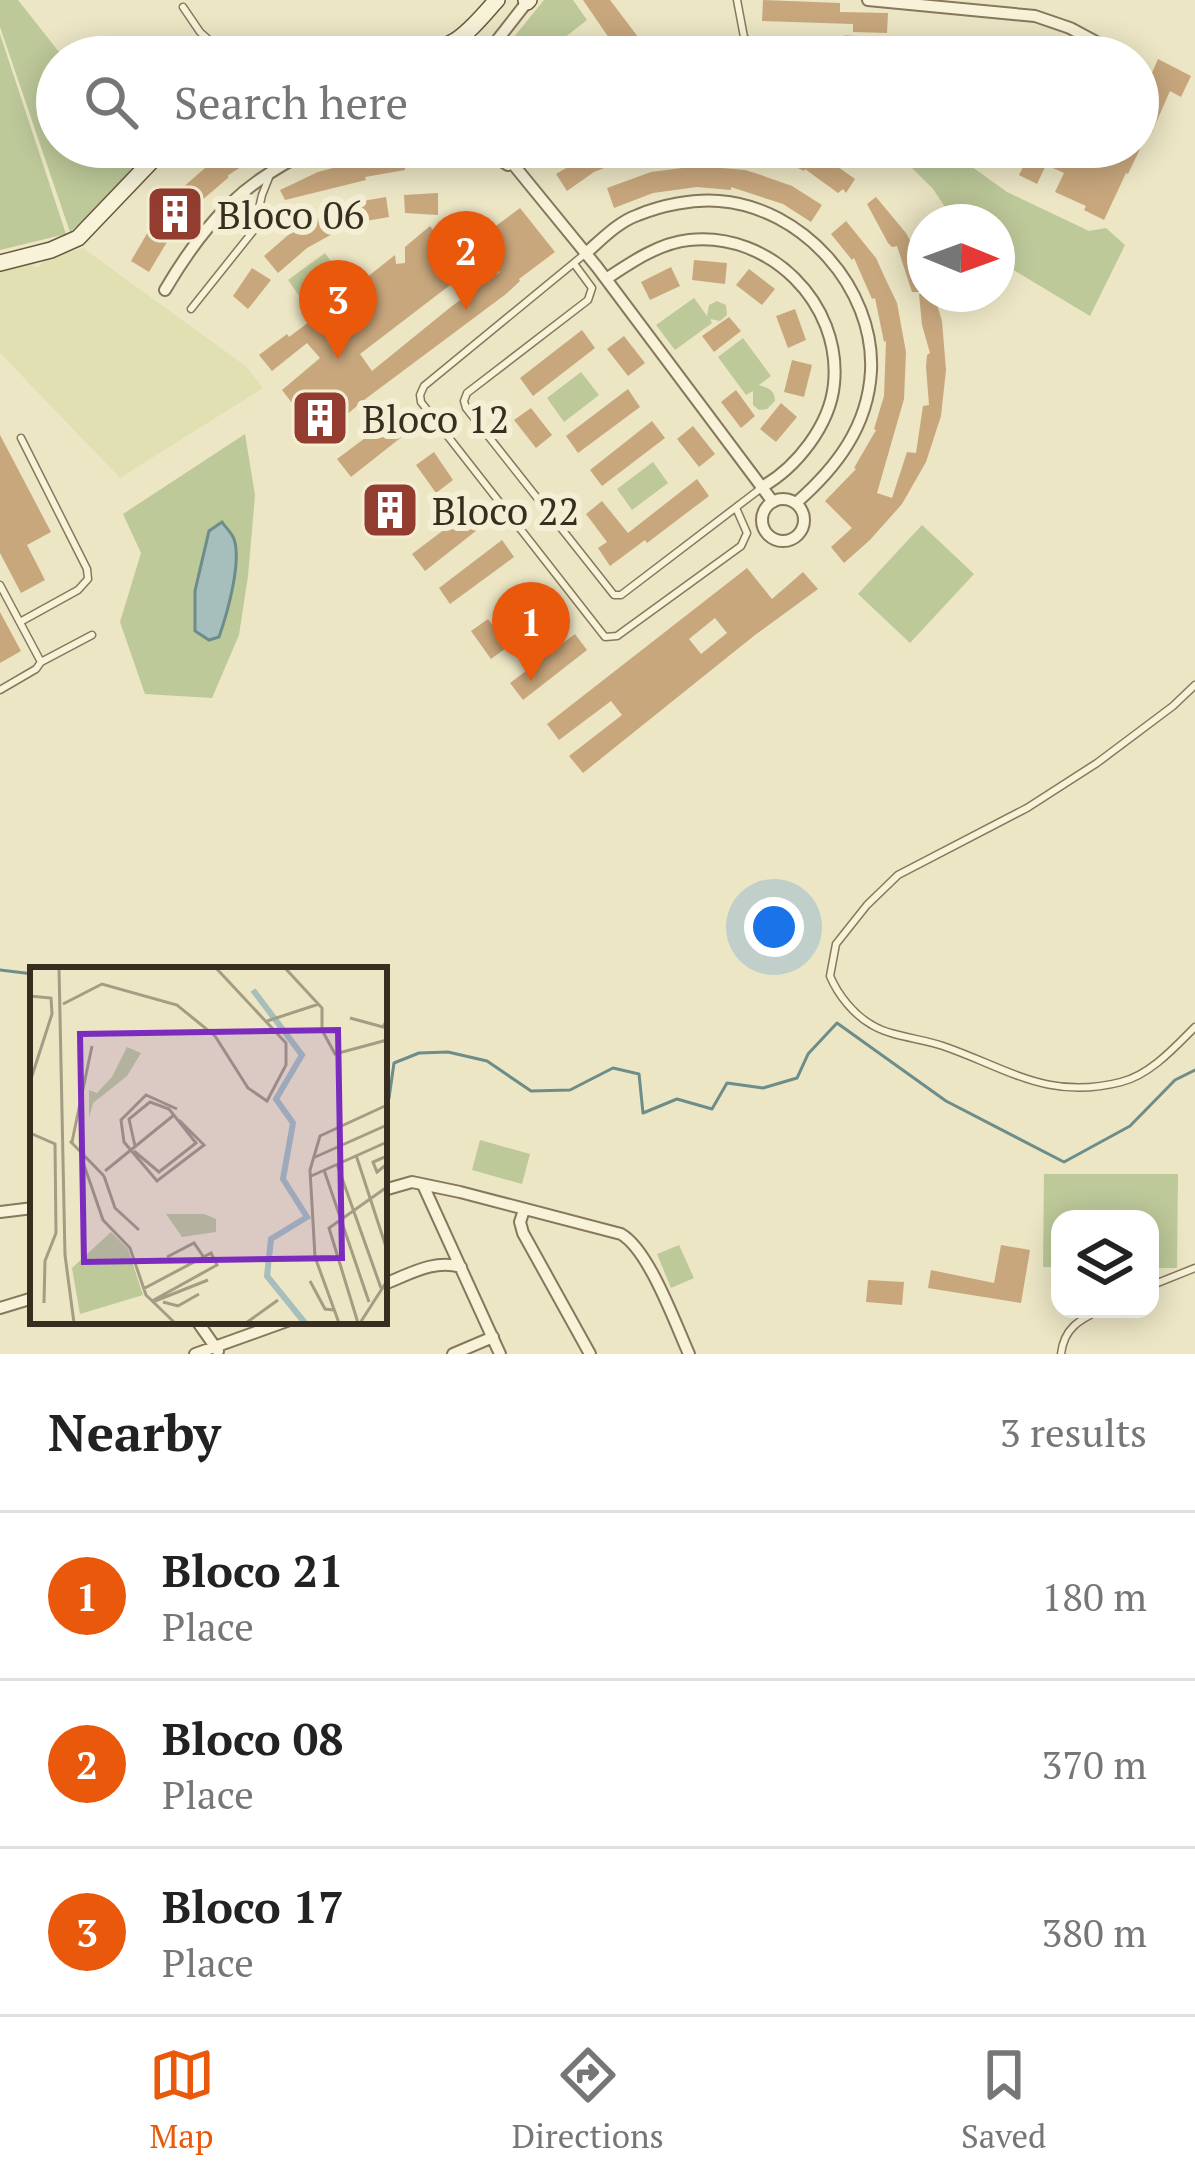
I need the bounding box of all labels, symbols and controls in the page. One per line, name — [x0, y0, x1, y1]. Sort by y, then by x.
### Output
search box — [36, 36, 1159, 168]
icon: search — [78, 69, 144, 135]
text: Search here — [174, 72, 408, 132]
building icon: Bloco 06 — [144, 183, 206, 245]
place label: Bloco 06 — [217, 188, 364, 240]
north arrow — [907, 204, 1015, 312]
pin: 2 — [427, 211, 505, 310]
pin: 3 — [299, 260, 377, 359]
building icon: Bloco 12 — [289, 387, 351, 449]
place label: Bloco 12 — [362, 392, 509, 444]
building icon: Bloco 22 — [359, 479, 421, 541]
place label: Bloco 22 — [432, 484, 579, 536]
pin: 1 — [492, 582, 570, 681]
your location — [744, 897, 804, 957]
inset map — [30, 967, 387, 1324]
map controls — [1051, 1210, 1159, 1318]
button: layers — [1051, 1210, 1159, 1318]
text: Nearby — [48, 1398, 221, 1466]
text: 3 results — [1000, 1406, 1147, 1458]
text: Bloco 21 — [162, 1540, 344, 1600]
text: 1 — [76, 1570, 98, 1622]
text: 180 m — [1042, 1570, 1147, 1622]
text: Place — [162, 1600, 254, 1652]
text: Bloco 08 — [162, 1708, 344, 1768]
text: 2 — [76, 1738, 98, 1790]
text: 370 m — [1042, 1738, 1147, 1790]
text: Place — [162, 1768, 254, 1820]
text: Bloco 17 — [162, 1876, 344, 1936]
text: 3 — [76, 1906, 98, 1958]
text: 380 m — [1042, 1906, 1147, 1958]
text: Place — [162, 1936, 254, 1988]
tab: Map — [149, 2042, 215, 2157]
tab: Directions — [512, 2042, 664, 2157]
tab: Saved — [961, 2042, 1046, 2157]

